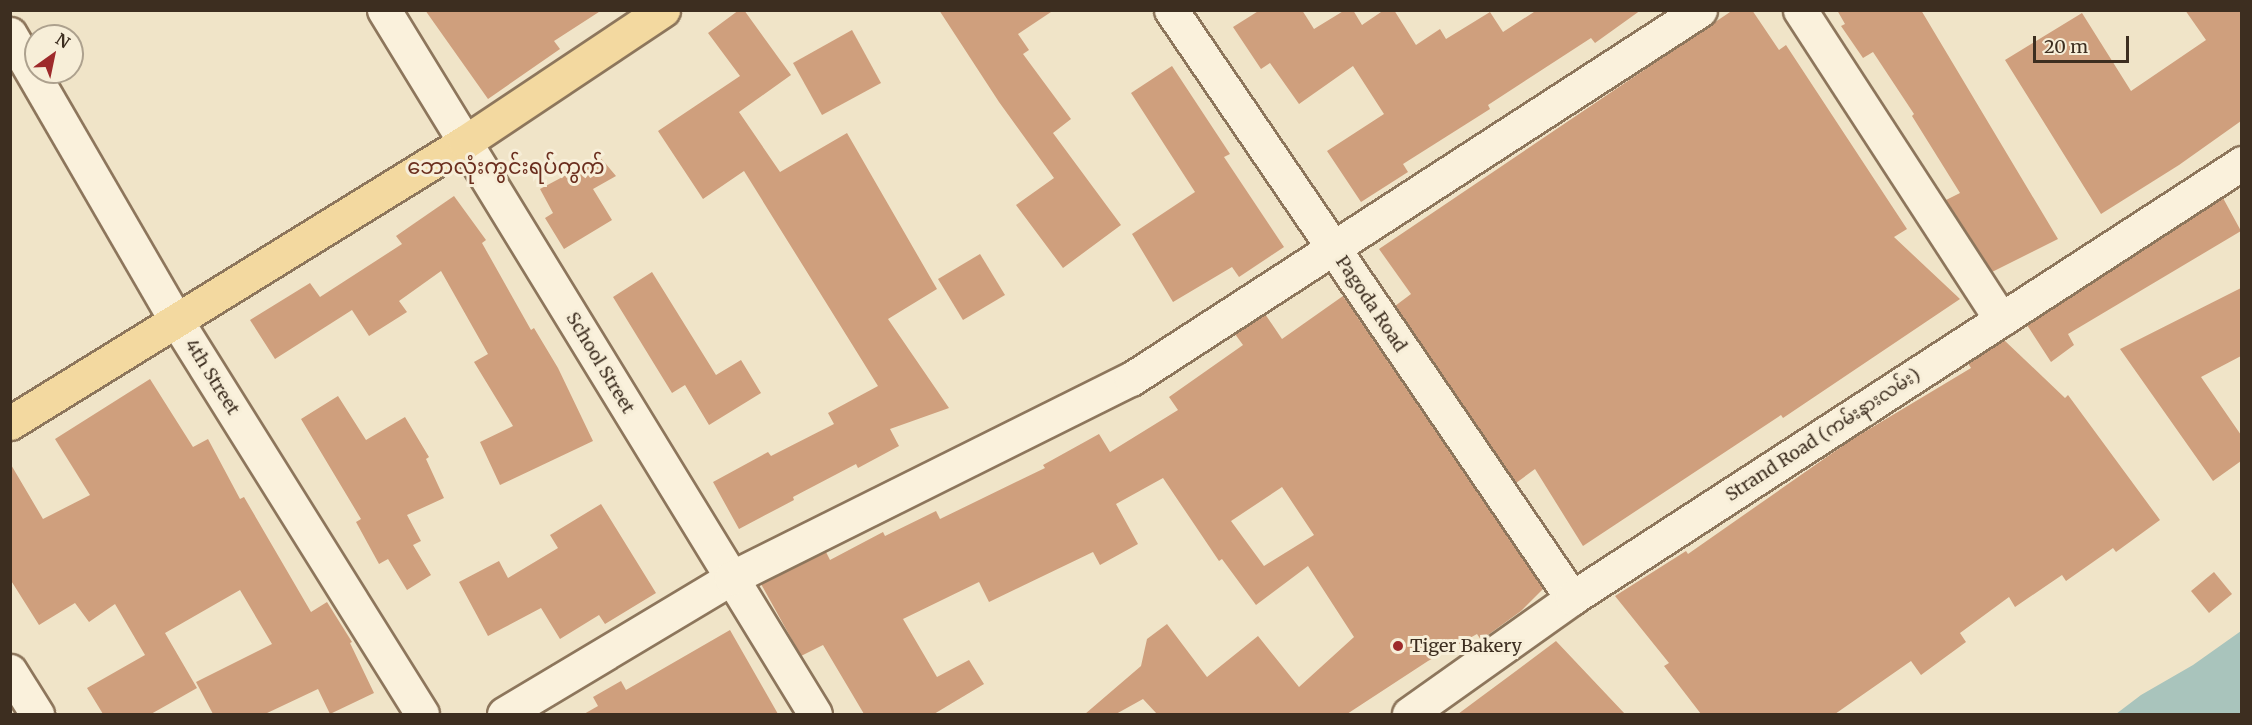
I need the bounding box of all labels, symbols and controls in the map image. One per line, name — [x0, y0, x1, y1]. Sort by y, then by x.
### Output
north arrow — [24, 24, 84, 84]
scale bar — [2036, 24, 2132, 62]
text: N — [52, 29, 73, 52]
text: 20 m — [2044, 35, 2088, 58]
district label: ဘောလုံးကွင်းရပ်ကွက် — [407, 154, 605, 180]
street label: Pagoda Road — [1331, 252, 1411, 356]
street label: School Street — [561, 308, 639, 418]
street label: 4th Street — [180, 335, 244, 419]
street label: Strand Road (ကမ်းနားလမ်း) — [1722, 364, 1924, 506]
place label: Tiger Bakery — [1410, 635, 1522, 657]
marker: Tiger Bakery — [1391, 639, 1405, 653]

